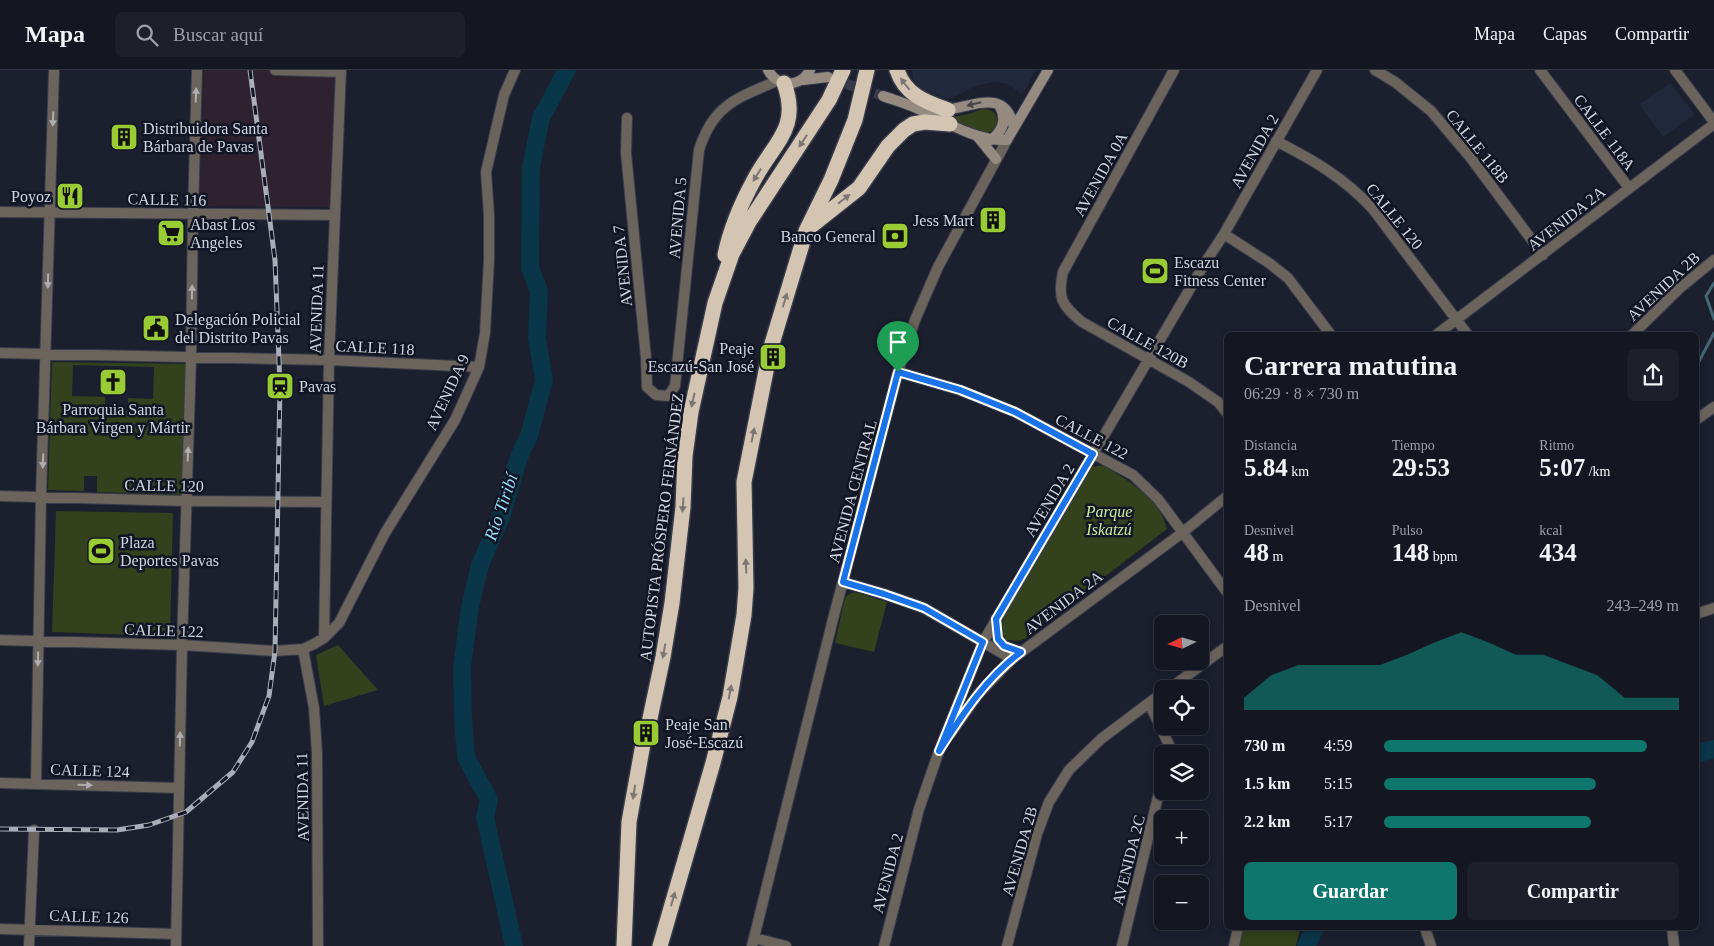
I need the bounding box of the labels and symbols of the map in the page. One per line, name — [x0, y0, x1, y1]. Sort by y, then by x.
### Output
one-way arrow — [900, 77, 910, 91]
one-way arrow — [192, 86, 200, 102]
street label: CALLE 118A — [1571, 91, 1639, 174]
one-way arrow — [967, 100, 982, 108]
street label: CALLE 118B — [1443, 106, 1512, 186]
one-way arrow — [48, 111, 56, 127]
street label: AVENIDA 2 — [1227, 111, 1282, 191]
place label: Distribuidora Santa Bárbara de Pavas — [143, 120, 268, 155]
building icon: Distribuidora Santa Bárbara de Pavas — [109, 122, 139, 152]
street label: AVENIDA 0A — [1070, 129, 1131, 219]
one-way arrow — [798, 134, 807, 147]
one-way arrow — [753, 168, 762, 181]
street label: AVENIDA 5 — [665, 176, 690, 260]
street label: CALLE 120 — [1363, 180, 1426, 253]
restaurant icon: Poyoz — [55, 181, 85, 211]
street label: AVENIDA 2A — [1524, 183, 1609, 254]
place label: Poyoz — [11, 188, 51, 206]
street label: CALLE 116 — [127, 190, 207, 209]
one-way arrow — [837, 194, 850, 205]
building icon: Jess Mart — [978, 205, 1008, 235]
place label: Jess Mart — [913, 212, 975, 229]
place label: Abast Los Angeles — [190, 216, 255, 252]
supermarket icon: Abast Los Angeles — [156, 218, 186, 248]
bank icon: Banco General — [880, 221, 910, 251]
street label: AVENIDA 7 — [610, 224, 635, 308]
place label: Banco General — [780, 228, 877, 245]
street label: AVENIDA 2B — [1624, 249, 1703, 324]
place label: Escazu Fitness Center — [1174, 254, 1267, 289]
sports icon: Escazu Fitness Center — [1140, 256, 1170, 286]
street label: AVENIDA 11 — [306, 264, 327, 354]
one-way arrow — [44, 273, 52, 289]
one-way arrow — [188, 284, 196, 300]
one-way arrow — [781, 292, 789, 307]
place label: Delegación Policial del Distrito Pavas — [175, 311, 301, 346]
public building icon: Delegación Policial del Distrito Pavas — [141, 313, 171, 343]
street label: CALLE 120B — [1104, 313, 1191, 372]
pin — [877, 321, 919, 372]
street label: CALLE 118 — [335, 337, 415, 358]
place label: Peaje Escazú-San José — [648, 340, 754, 375]
building icon: Peaje Escazú-San José — [758, 342, 788, 372]
street label: AVENIDA 9 — [422, 351, 472, 433]
church icon: Parroquia Santa Bárbara Virgen y Mártir — [98, 367, 128, 397]
station icon: Pavas — [265, 371, 295, 401]
place label: Pavas — [299, 378, 336, 395]
street label: AUTOPISTA PRÓSPERO FERNÁNDEZ — [636, 392, 686, 662]
one-way arrow — [689, 393, 697, 408]
place label: Parroquia Santa Bárbara Virgen y Mártir — [36, 401, 191, 437]
street label: CALLE 122 — [1053, 410, 1131, 463]
street label: AVENIDA CENTRAL — [825, 418, 880, 565]
one-way arrow — [749, 427, 757, 442]
one-way arrow — [184, 446, 192, 462]
one-way arrow — [38, 453, 46, 469]
street label: AVENIDA 2 — [1021, 461, 1078, 540]
water label: Río Tiribí — [480, 469, 522, 544]
street label: CALLE 120 — [124, 476, 204, 495]
one-way arrow — [678, 497, 686, 513]
park label: Parque Iskatzú — [1085, 503, 1132, 538]
place label: Plaza Deportes Pavas — [120, 534, 219, 570]
sports icon: Plaza Deportes Pavas — [86, 536, 116, 566]
one-way arrow — [741, 558, 749, 574]
street label: AVENIDA 2A — [1021, 567, 1106, 637]
north arrow — [1154, 615, 1209, 670]
street label: CALLE 122 — [124, 621, 204, 640]
one-way arrow — [660, 644, 668, 659]
one-way arrow — [34, 651, 42, 667]
one-way arrow — [727, 684, 735, 700]
place label: Peaje San José-Escazú — [665, 716, 743, 751]
building icon: Peaje San José-Escazú — [631, 718, 661, 748]
one-way arrow — [176, 731, 184, 747]
street label: AVENIDA 11 — [293, 752, 312, 842]
street label: CALLE 124 — [50, 761, 130, 780]
one-way arrow — [77, 782, 93, 790]
one-way arrow — [629, 784, 637, 800]
street label: AVENIDA 2B — [999, 804, 1040, 898]
street label: AVENIDA 2C — [1109, 813, 1148, 907]
street label: AVENIDA 2 — [869, 831, 906, 915]
one-way arrow — [670, 892, 678, 907]
street label: CALLE 126 — [49, 907, 129, 926]

